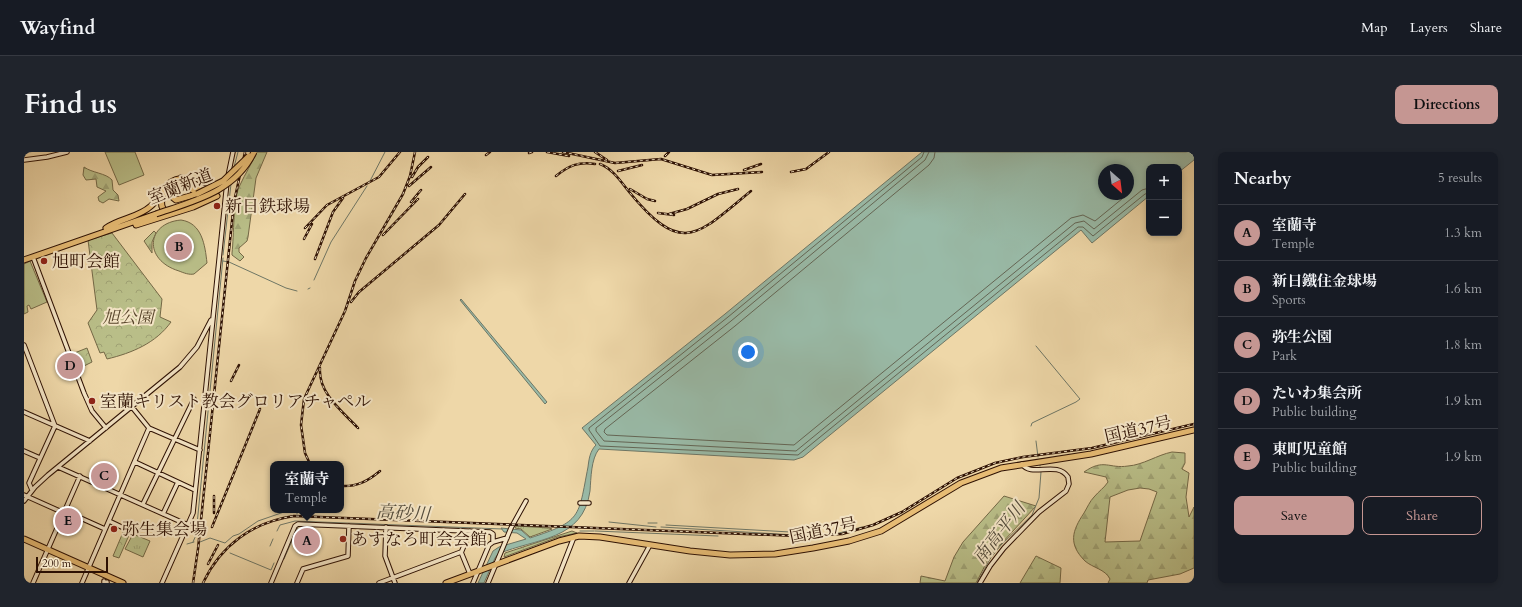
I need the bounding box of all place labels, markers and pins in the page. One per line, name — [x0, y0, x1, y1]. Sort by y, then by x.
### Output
place label: 新日鉄球場 — [225, 195, 310, 218]
marker: 新日鉄球場 — [212, 201, 222, 211]
pin: B — [166, 232, 192, 262]
place label: 旭町会館 — [52, 250, 120, 273]
marker: 旭町会館 — [39, 256, 49, 266]
pin: D — [57, 351, 83, 381]
place label: 室蘭キリスト教会グロリアチャペル — [100, 390, 371, 413]
marker: 室蘭キリスト教会グロリアチャペル — [87, 396, 97, 406]
pin: C — [91, 461, 117, 491]
pin: E — [55, 506, 81, 536]
place label: 弥生集会場 — [122, 518, 207, 541]
marker: 弥生集会場 — [109, 524, 119, 534]
pin: A — [294, 526, 320, 556]
place label: あすなろ町会会館 — [351, 528, 487, 551]
marker: あすなろ町会会館 — [338, 534, 348, 544]

